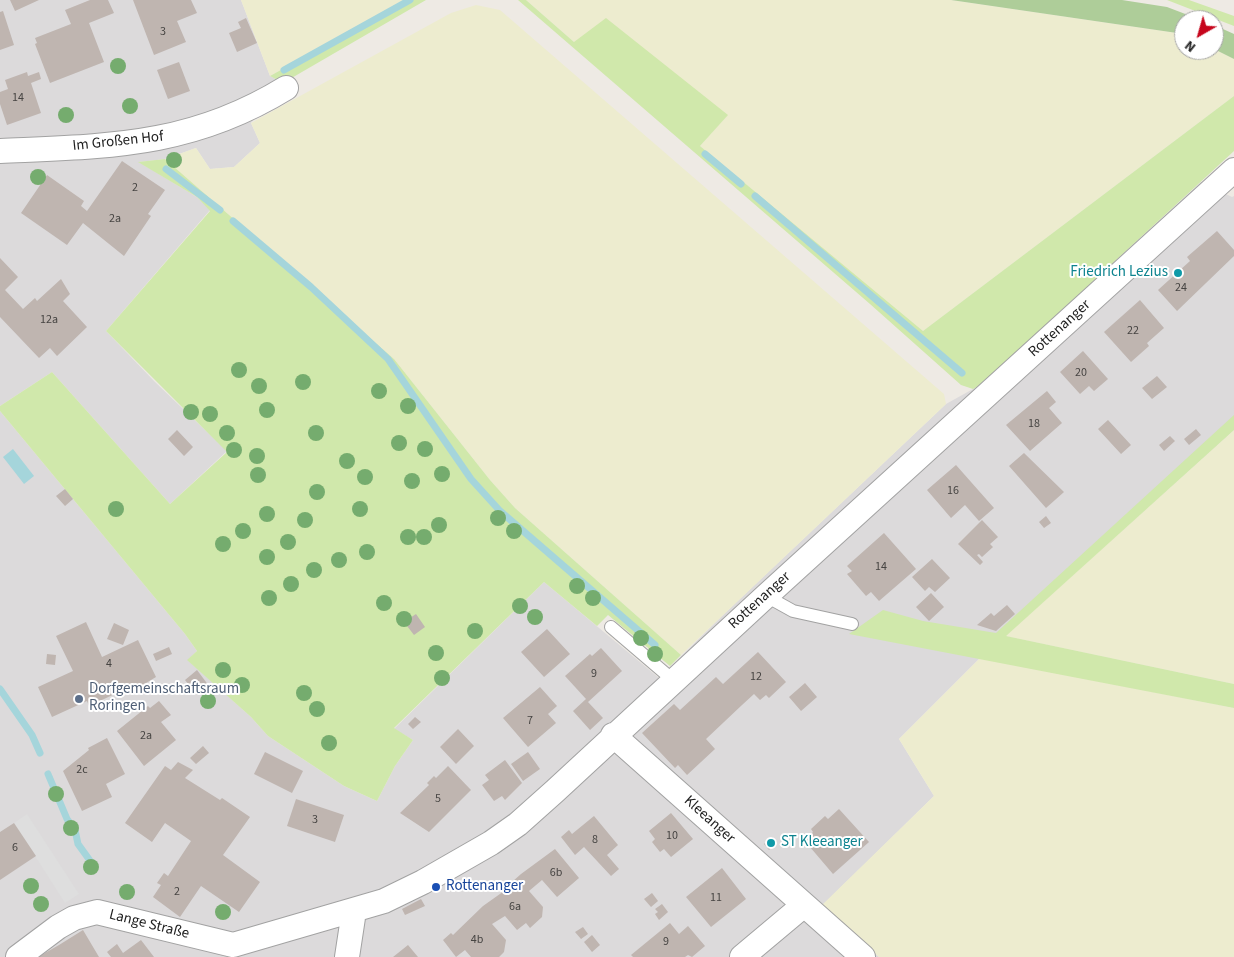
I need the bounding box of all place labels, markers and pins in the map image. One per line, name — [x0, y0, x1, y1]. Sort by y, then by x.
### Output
place label: Friedrich Lezius — [1070, 264, 1168, 282]
marker: Friedrich Lezius — [1172, 267, 1184, 279]
place label: Dorfgemeinschaftsraum Roringen — [89, 681, 239, 716]
marker: Dorfgemeinschaftsraum Roringen — [73, 693, 85, 705]
place label: ST Kleeanger — [781, 834, 863, 852]
marker: ST Kleeanger — [765, 837, 777, 849]
place label: Rottenanger — [446, 878, 523, 896]
marker: Rottenanger — [430, 881, 442, 893]

